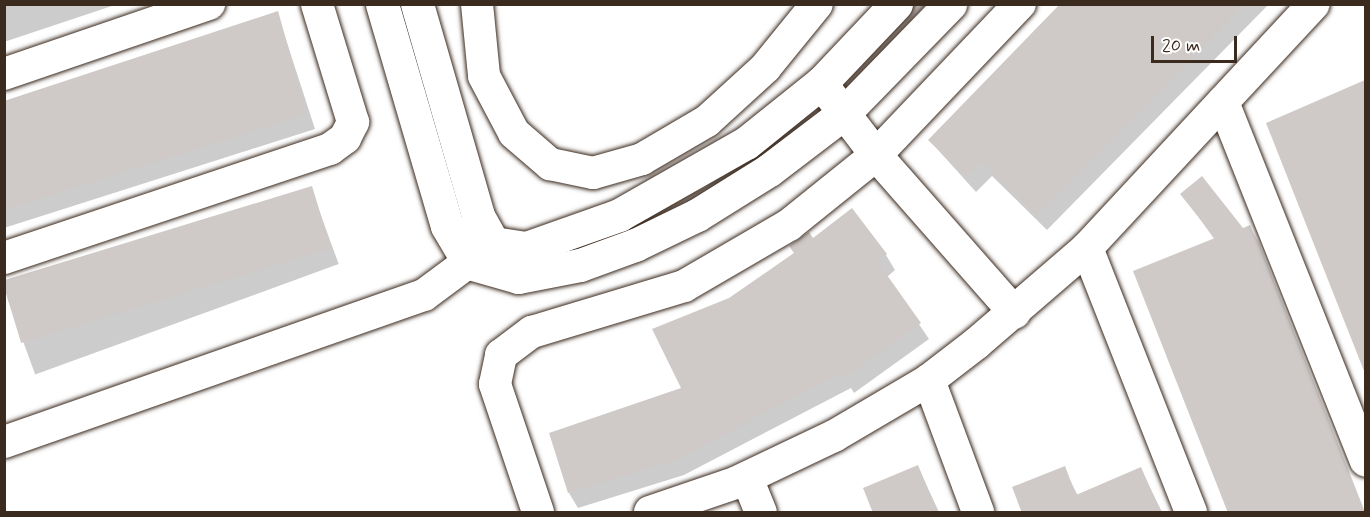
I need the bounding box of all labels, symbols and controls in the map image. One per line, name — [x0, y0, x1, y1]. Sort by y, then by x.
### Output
scale bar — [1154, 24, 1240, 62]
text: 20 m — [1162, 34, 1200, 58]

